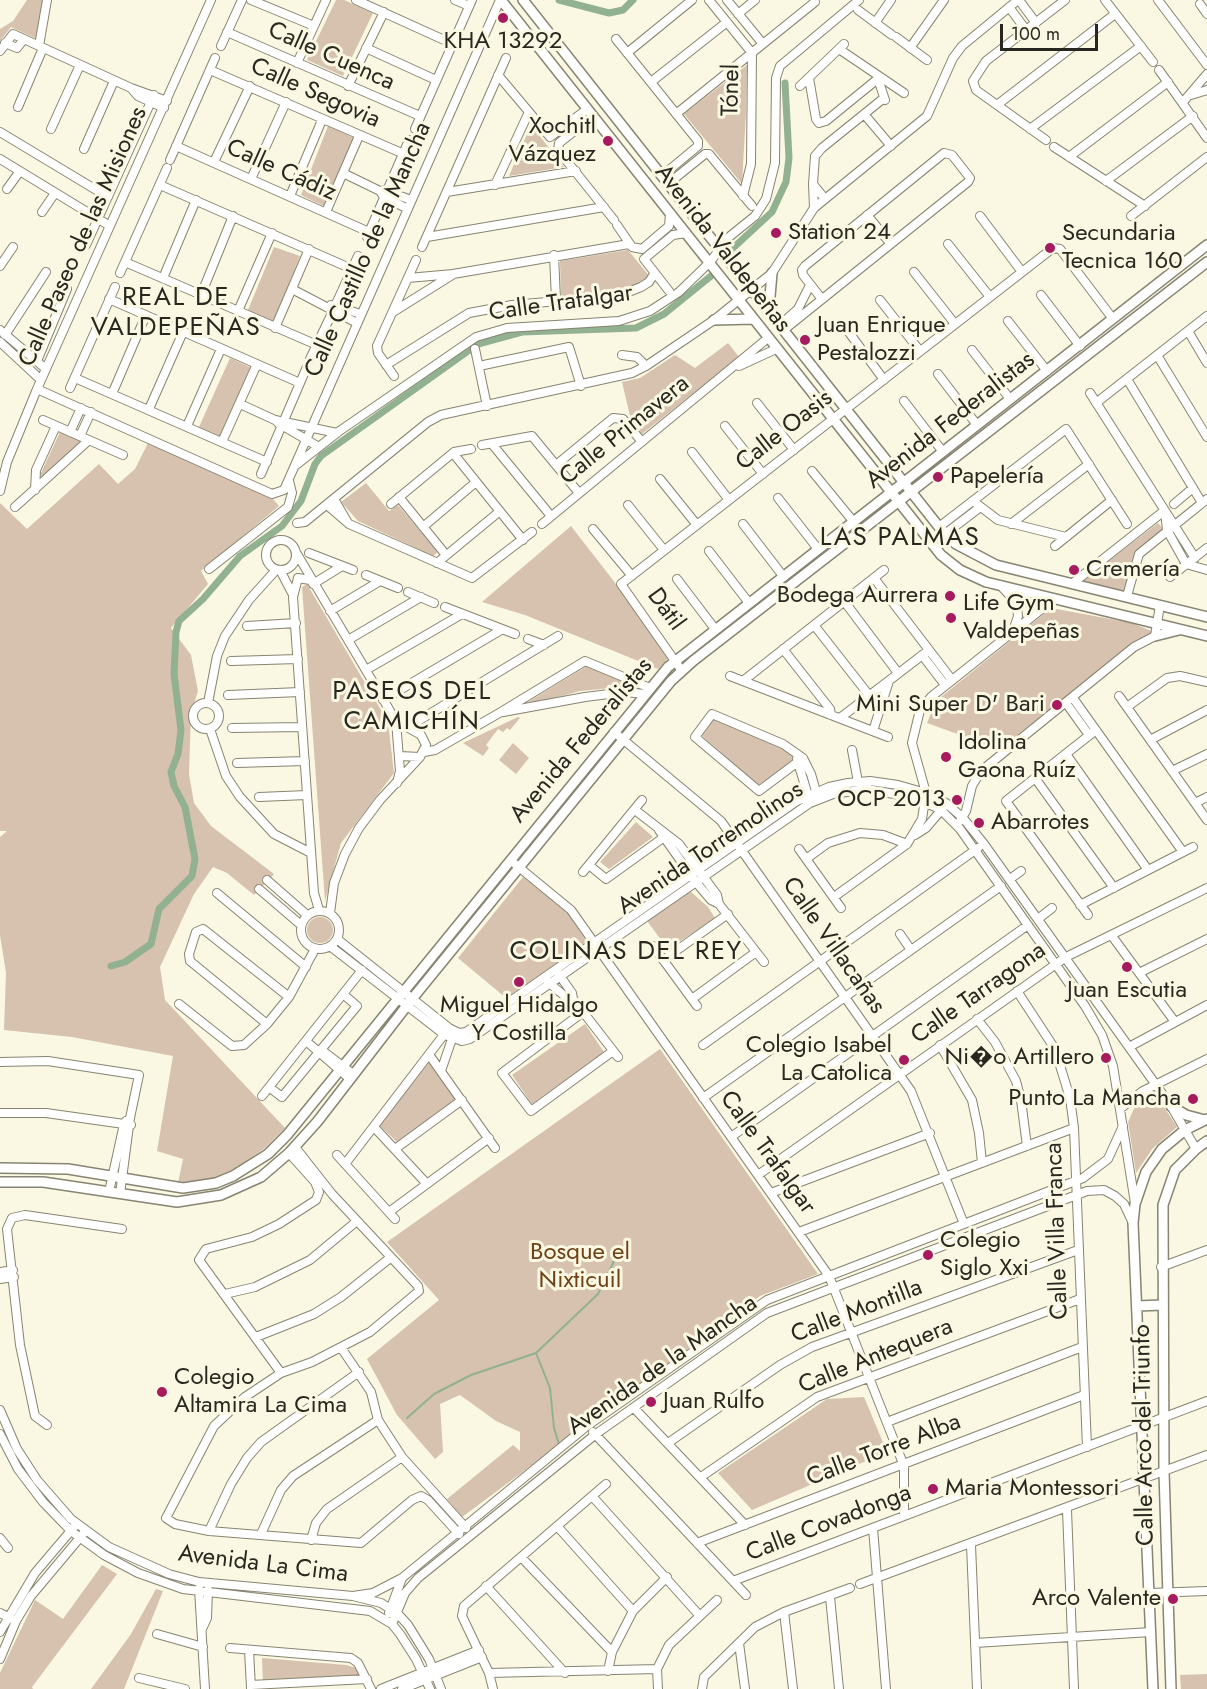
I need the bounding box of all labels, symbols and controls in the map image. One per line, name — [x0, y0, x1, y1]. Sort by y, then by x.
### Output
marker: KHA 13292 — [496, 11, 510, 25]
scale bar — [1003, 12, 1100, 50]
street label: Calle Cuenca — [263, 16, 399, 98]
text: 100 m — [1011, 21, 1060, 47]
place label: KHA 13292 — [444, 28, 562, 56]
street label: Calle Segovia — [246, 53, 384, 135]
street label: Tónel — [717, 64, 747, 116]
street label: Calle Paseo de las Misiones — [14, 103, 154, 371]
place label: Xochitl Vázquez — [509, 113, 596, 169]
street label: Calle Castillo de la Mancha — [300, 118, 438, 382]
street label: Calle Cádiz — [221, 134, 341, 208]
marker: Xochitl Vázquez — [601, 134, 615, 148]
street label: Avenida Valdepeñas — [648, 159, 796, 339]
place label: Station 24 — [788, 219, 891, 247]
place label: Secundaria Tecnica 160 — [1062, 220, 1183, 276]
marker: Station 24 — [769, 226, 783, 240]
marker: Secundaria Tecnica 160 — [1043, 241, 1057, 255]
street label: Calle Trafalgar — [487, 280, 635, 328]
district label: REAL DE VALDEPEÑAS — [91, 283, 261, 344]
place label: Juan Enrique Pestalozzi — [817, 312, 946, 368]
marker: Juan Enrique Pestalozzi — [798, 333, 812, 347]
street label: Avenida Federalistas — [861, 346, 1041, 496]
street label: Calle Primavera — [554, 370, 696, 492]
street label: Calle Oasis — [731, 384, 839, 478]
place label: Papelería — [950, 463, 1044, 491]
marker: Papelería — [931, 470, 945, 484]
district label: LAS PALMAS — [820, 523, 980, 555]
place label: Cremería — [1086, 556, 1180, 584]
marker: Cremería — [1067, 563, 1081, 577]
place label: Bodega Aurrera — [777, 582, 938, 610]
street label: Dátil — [640, 583, 690, 637]
marker: Bodega Aurrera — [943, 589, 957, 603]
place label: Life Gym Valdepeñas — [963, 590, 1079, 646]
marker: Life Gym Valdepeñas — [944, 611, 958, 625]
street label: Avenida Federalistas — [505, 653, 659, 829]
district label: PASEOS DEL CAMICHÍN — [332, 677, 492, 738]
place label: Mini Super D' Bari — [856, 691, 1045, 719]
marker: Mini Super D' Bari — [1050, 698, 1064, 712]
place label: Idolina Gaona Ruíz — [958, 729, 1076, 785]
marker: Idolina Gaona Ruíz — [939, 750, 953, 764]
street label: Avenida Torremolinos — [613, 776, 809, 922]
place label: OCP 2013 — [837, 786, 945, 814]
marker: OCP 2013 — [950, 793, 964, 807]
place label: Abarrotes — [991, 809, 1089, 837]
marker: Abarrotes — [972, 816, 986, 830]
street label: Calle Villacañas — [775, 872, 891, 1020]
district label: COLINAS DEL REY — [509, 937, 743, 969]
street label: Calle Tarragona — [906, 937, 1052, 1051]
marker: Juan Escutia — [1120, 960, 1134, 974]
marker: Miguel Hidalgo Y Costilla — [512, 975, 526, 989]
place label: Juan Escutia — [1067, 977, 1187, 1005]
place label: Miguel Hidalgo Y Costilla — [440, 992, 598, 1048]
place label: Colegio Isabel La Catolica — [746, 1032, 892, 1088]
place label: Ni�o Artillero — [944, 1044, 1094, 1072]
marker: Ni�o Artillero — [1099, 1051, 1113, 1065]
marker: Colegio Isabel La Catolica — [897, 1053, 911, 1067]
place label: Punto La Mancha — [1008, 1085, 1181, 1113]
street label: Calle Trafalgar — [713, 1086, 821, 1220]
marker: Punto La Mancha — [1186, 1092, 1200, 1106]
street label: Calle Villa Franca — [1041, 1142, 1075, 1320]
place label: Colegio Siglo Xxi — [940, 1227, 1029, 1283]
park label: Bosque el Nixticuil — [530, 1239, 630, 1295]
marker: Colegio Siglo Xxi — [921, 1248, 935, 1262]
street label: Calle Montilla — [787, 1274, 927, 1350]
street label: Avenida de la Mancha — [563, 1290, 763, 1442]
street label: Calle Antequera — [795, 1313, 957, 1401]
street label: Calle Arco del Triunfo — [1129, 1324, 1161, 1546]
place label: Colegio Altamira La Cima — [174, 1364, 347, 1420]
marker: Colegio Altamira La Cima — [155, 1385, 169, 1399]
place label: Juan Rulfo — [663, 1388, 764, 1416]
marker: Juan Rulfo — [644, 1395, 658, 1409]
street label: Calle Torre Alba — [803, 1408, 965, 1494]
place label: Maria Montessori — [945, 1475, 1119, 1503]
street label: Calle Covadonga — [742, 1479, 916, 1569]
marker: Maria Montessori — [926, 1482, 940, 1496]
street label: Avenida La Cima — [176, 1540, 350, 1590]
place label: Arco Valente — [1032, 1585, 1161, 1613]
marker: Arco Valente — [1166, 1592, 1180, 1606]

